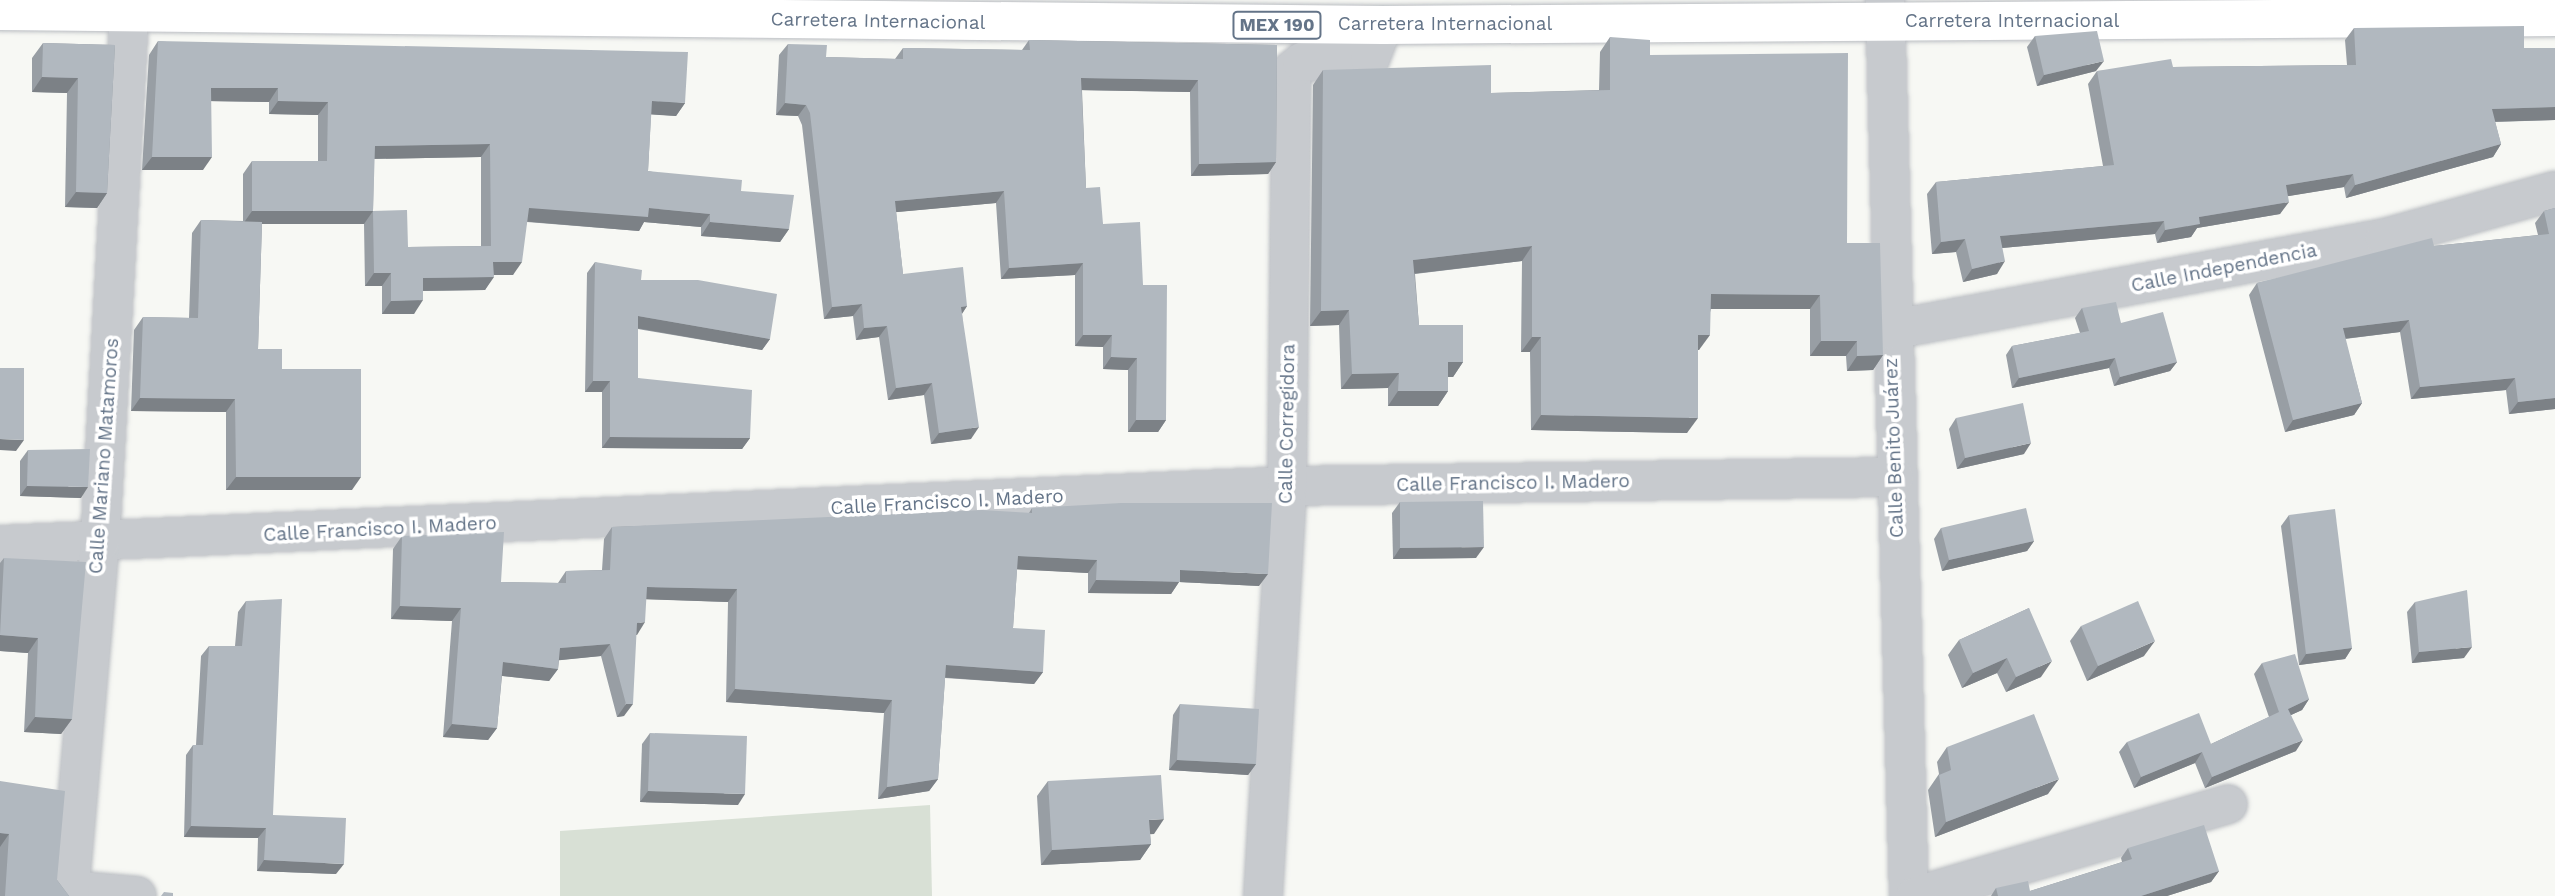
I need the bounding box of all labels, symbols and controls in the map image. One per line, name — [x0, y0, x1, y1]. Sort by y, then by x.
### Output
street label: Carretera Internacional — [770, 8, 986, 34]
road number: MEX 190 — [1232, 10, 1322, 40]
street label: Carretera Internacional — [1904, 10, 2120, 32]
street label: Carretera Internacional — [1337, 13, 1553, 35]
street label: Calle Independencia — [2129, 239, 2319, 297]
street label: Calle Mariano Matamoros — [84, 337, 124, 575]
street label: Calle Corregidora — [1274, 344, 1300, 504]
street label: Calle Benito Juárez — [1879, 357, 1909, 539]
street label: Calle Francisco I. Madero — [1396, 470, 1630, 496]
street label: Calle Francisco I. Madero — [830, 485, 1064, 519]
street label: Calle Francisco I. Madero — [263, 512, 497, 546]

